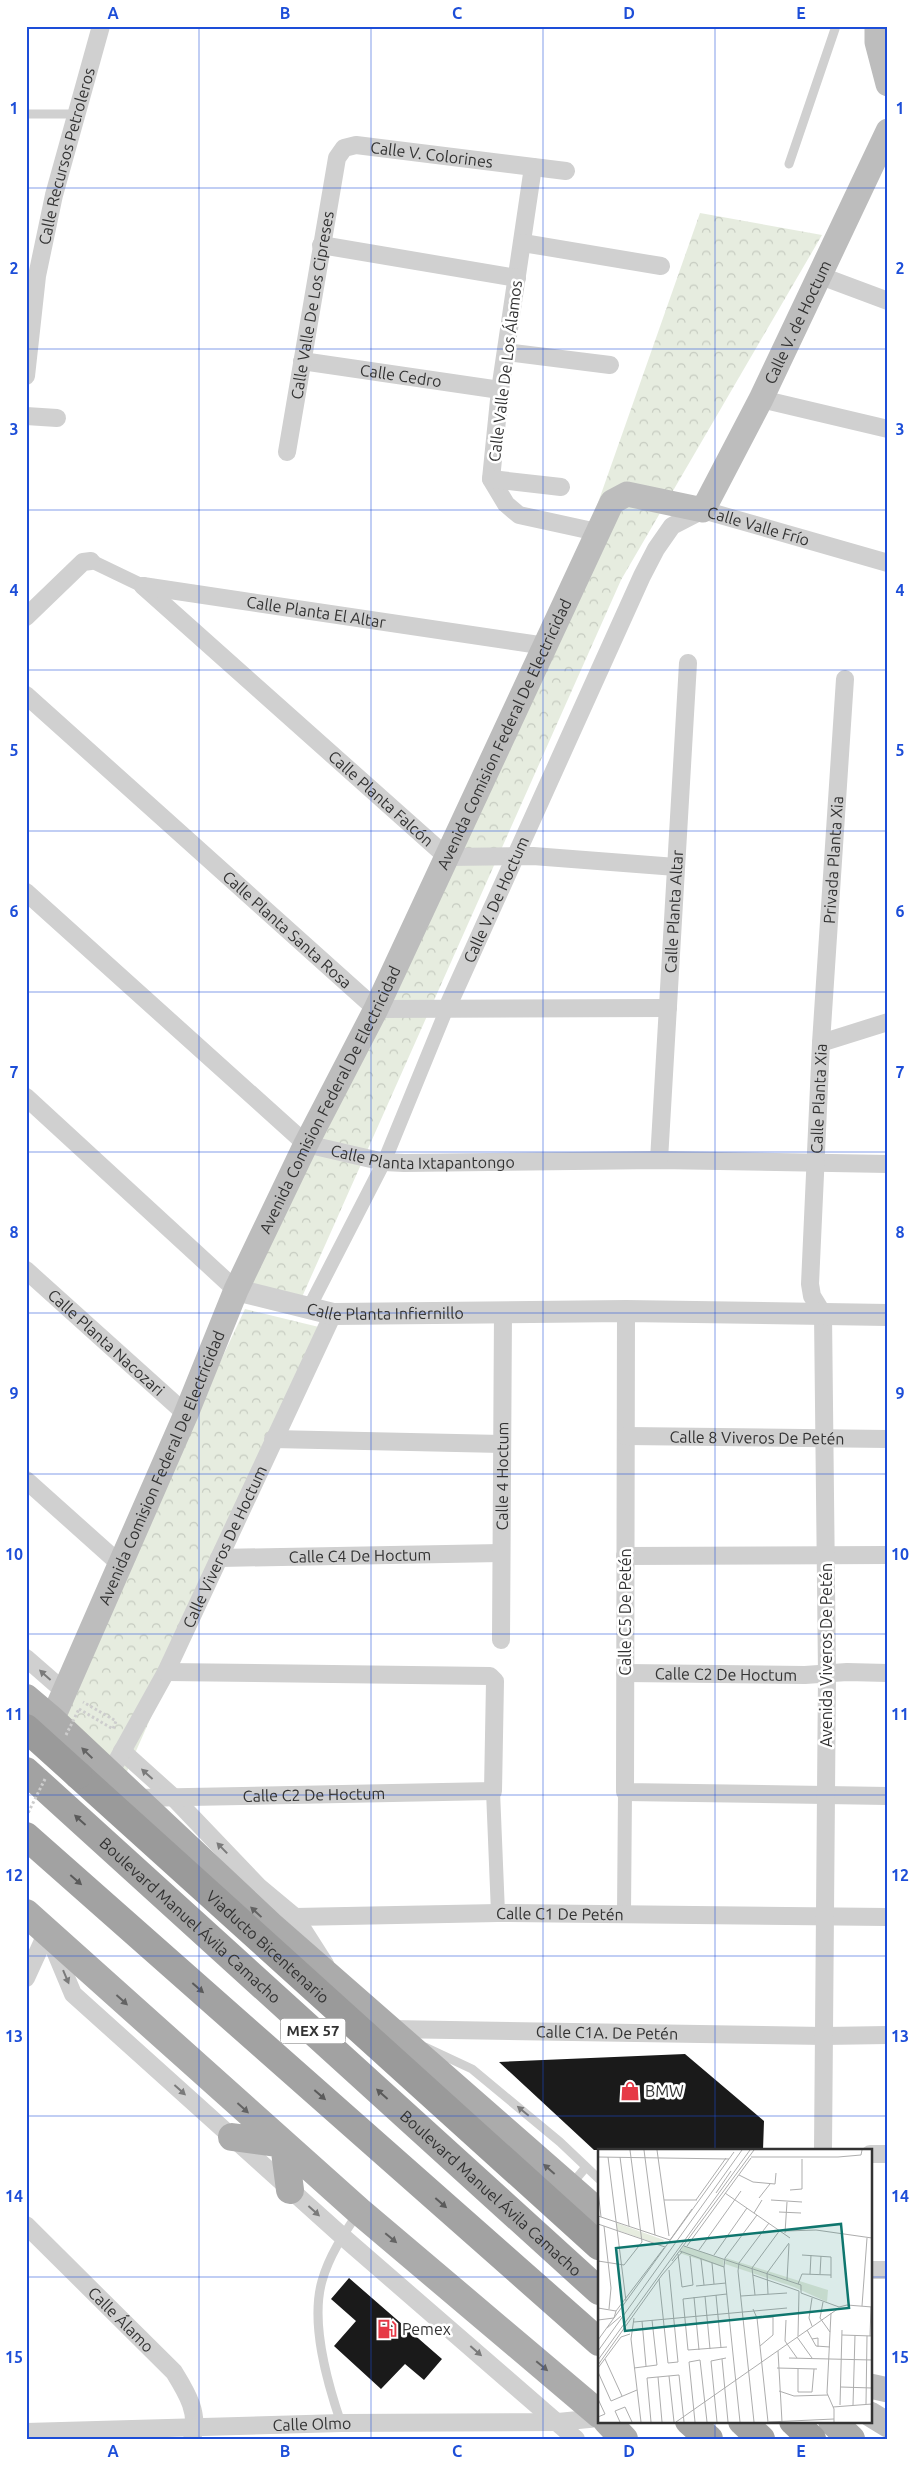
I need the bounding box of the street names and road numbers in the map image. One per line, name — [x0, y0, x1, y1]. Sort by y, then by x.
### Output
street label: Calle Recursos Petroleros — [35, 65, 98, 246]
street label: Calle V. Colorines — [369, 138, 494, 171]
street label: Calle Valle De Los Cipreses — [287, 210, 337, 401]
street label: Calle V. de Hoctum — [760, 257, 834, 387]
street label: Calle Valle De Los Álamos — [483, 279, 525, 463]
street label: Calle Cedro — [359, 361, 443, 390]
street label: Calle Valle Frío — [705, 503, 812, 549]
street label: Calle Planta El Altar — [245, 593, 387, 631]
street label: Avenida Comision Federal De Electricidad — [433, 596, 575, 872]
street label: Calle Planta Falcón — [325, 747, 437, 850]
street label: Privada Planta Xia — [820, 795, 846, 924]
street label: Calle V. De Hoctum — [460, 834, 532, 966]
street label: Calle Planta Altar — [661, 849, 686, 974]
street label: Calle Planta Santa Rosa — [219, 867, 355, 992]
street label: Avenida Comision Federal De Electricidad — [256, 963, 404, 1236]
street label: Calle Planta Xia — [807, 1043, 830, 1154]
street label: Calle Planta Ixtapantongo — [329, 1141, 515, 1172]
street label: Calle Planta Nacozari — [44, 1285, 168, 1399]
street label: Calle Planta Infiernillo — [305, 1299, 464, 1323]
street label: Avenida Comision Federal De Electricidad — [95, 1328, 228, 1608]
street label: Calle 4 Hoctum — [493, 1421, 511, 1531]
street label: Calle 8 Viveros De Petén — [669, 1427, 845, 1448]
street label: Calle Viveros De Hoctum — [179, 1463, 270, 1631]
street label: Calle C4 De Hoctum — [289, 1545, 431, 1566]
street label: Calle C5 De Petén — [616, 1548, 634, 1676]
street label: Avenida Viveros De Petén — [817, 1563, 835, 1747]
street label: Calle C2 De Hoctum — [655, 1664, 797, 1684]
street label: Calle C2 De Hoctum — [243, 1784, 385, 1805]
street label: Boulevard Manuel Ávila Camacho — [96, 1834, 285, 2007]
street label: Viaducto Bicentenario — [203, 1887, 333, 2007]
street label: Calle C1 De Petén — [496, 1904, 624, 1923]
road number: MEX 57 — [280, 2018, 346, 2044]
street label: Calle C1A. De Petén — [536, 2022, 678, 2043]
street label: Boulevard Manuel Ávila Camacho — [397, 2106, 585, 2280]
street label: Calle Álamo — [85, 2283, 158, 2356]
street label: Calle Olmo — [272, 2414, 351, 2434]

